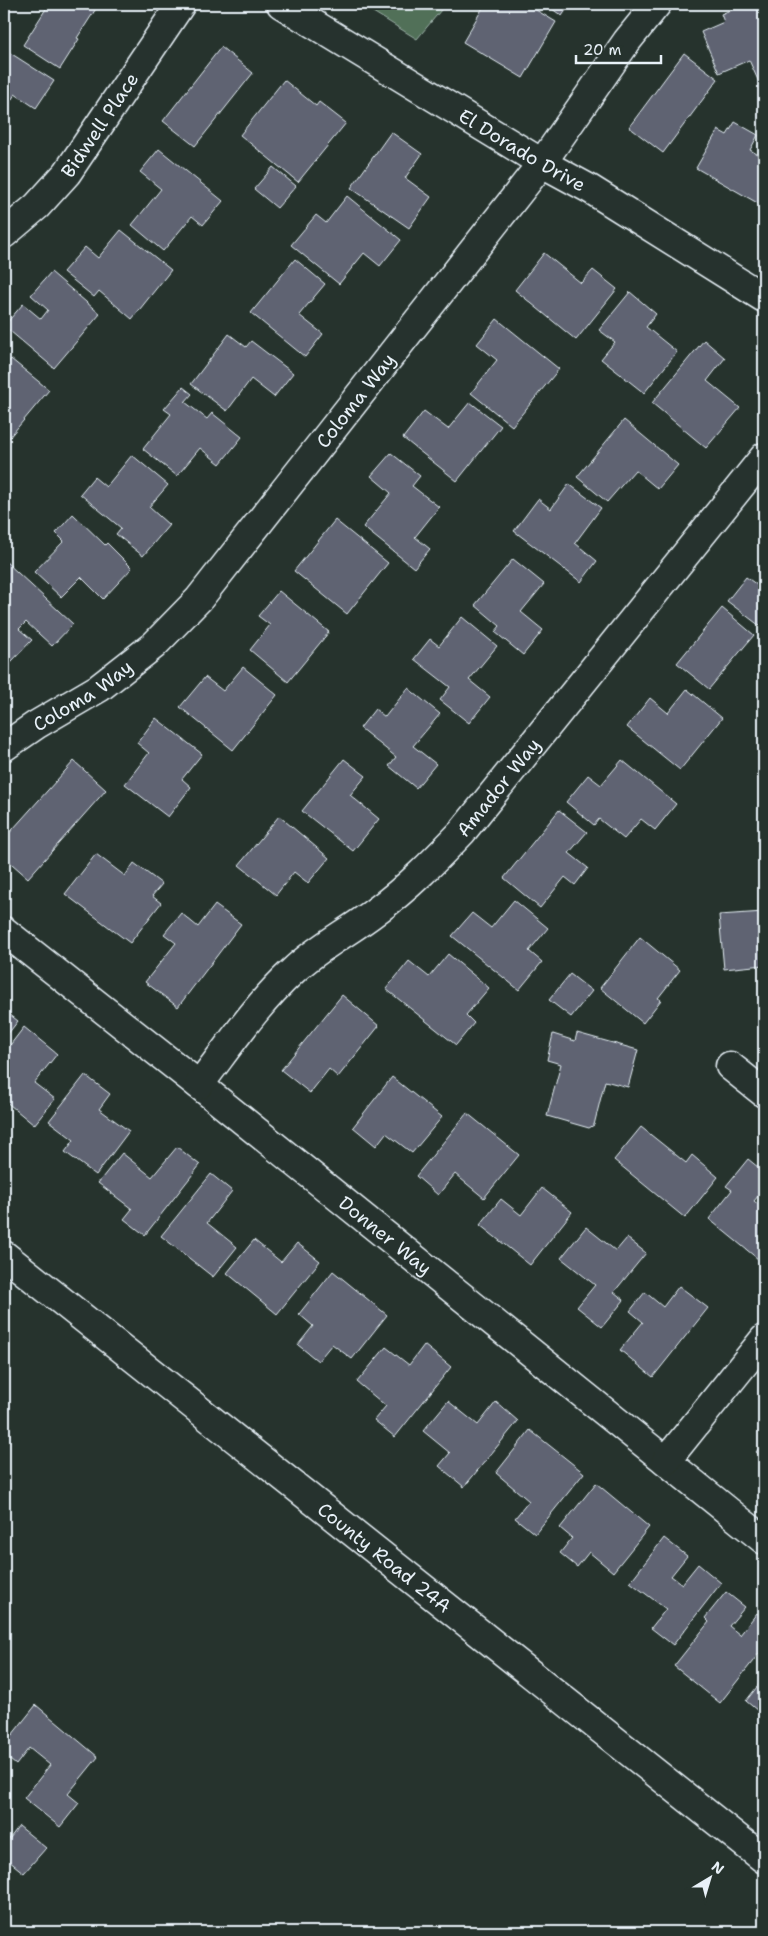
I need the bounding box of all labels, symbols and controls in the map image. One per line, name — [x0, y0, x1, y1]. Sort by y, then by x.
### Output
scale bar — [576, 32, 660, 64]
text: 20 m — [583, 40, 622, 60]
street label: Bidwell Place — [56, 68, 144, 183]
street label: El Dorado Drive — [454, 103, 590, 197]
street label: Coloma Way — [311, 348, 401, 453]
street label: Coloma Way — [28, 654, 138, 737]
street label: Amador Way — [451, 733, 546, 842]
street label: Donner Way — [333, 1190, 437, 1281]
street label: County Road 24A — [312, 1497, 456, 1619]
north arrow — [686, 1854, 736, 1904]
text: N — [708, 1857, 728, 1878]

